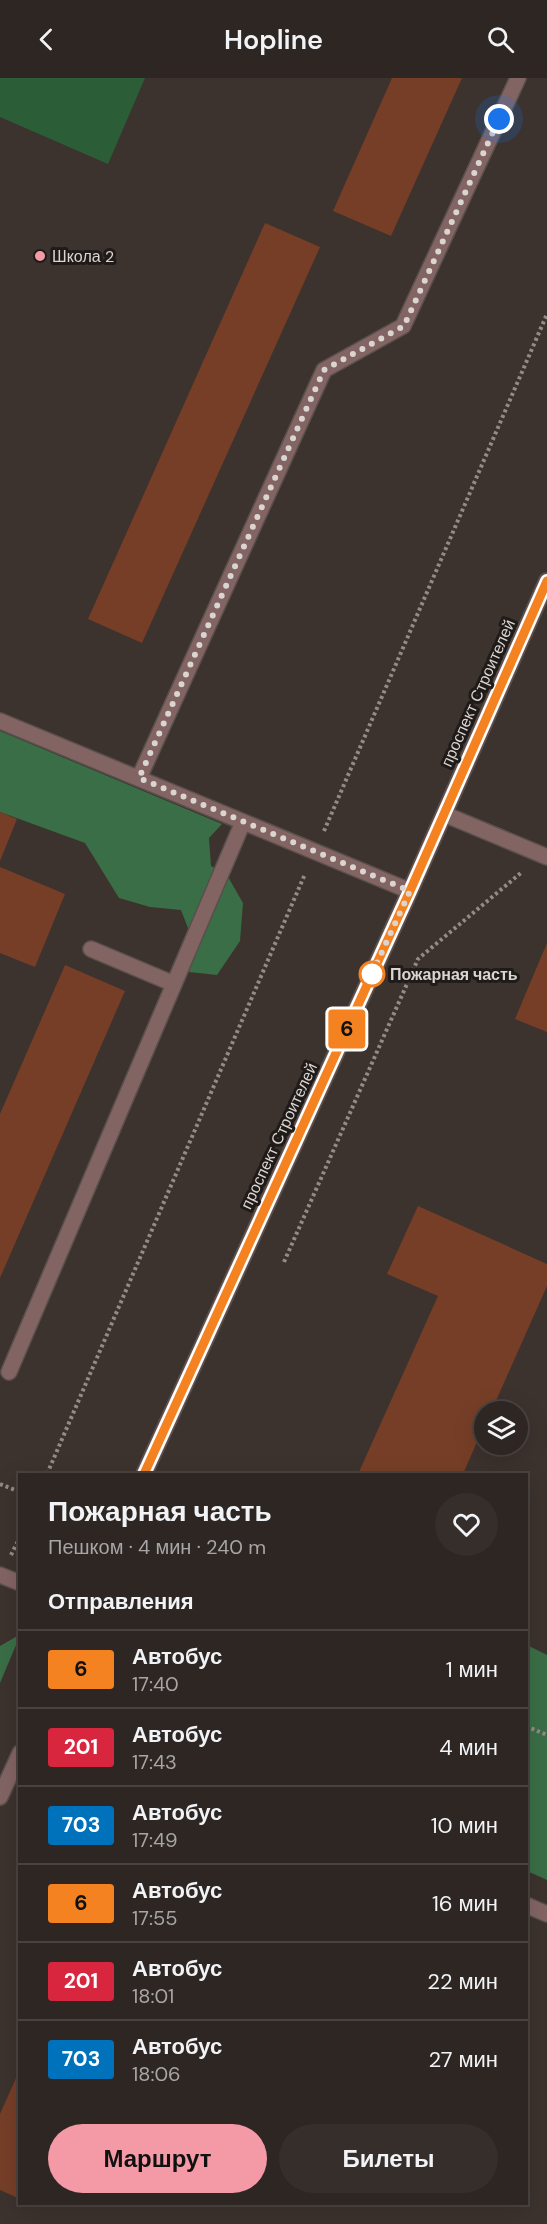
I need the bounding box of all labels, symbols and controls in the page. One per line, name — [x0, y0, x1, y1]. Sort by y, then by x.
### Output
text: Hopline — [224, 22, 323, 57]
icon: back — [30, 23, 63, 56]
icon: search — [484, 23, 517, 56]
your location — [484, 104, 514, 134]
place label: Школа 2 — [52, 246, 114, 267]
marker: Школа 2 — [33, 249, 47, 263]
street label: проспект Строителей — [436, 616, 520, 770]
marker: Пожарная часть — [359, 961, 385, 987]
place label: Пожарная часть — [390, 964, 518, 985]
line badge: 6 — [328, 1010, 366, 1048]
text: 6 — [340, 1015, 354, 1043]
street label: проспект Строителей — [236, 1059, 322, 1213]
map controls — [474, 1401, 528, 1455]
button: layers — [474, 1401, 528, 1455]
text: Пожарная часть — [48, 1493, 272, 1530]
button: heart — [435, 1493, 498, 1556]
text: Пешком · 4 мин · 240 m — [48, 1534, 266, 1560]
text: Отправления — [48, 1587, 194, 1616]
text: Автобус — [132, 1642, 222, 1671]
text: 6 — [74, 1655, 88, 1683]
text: 1 мин — [446, 1655, 498, 1684]
text: 17:40 — [132, 1671, 179, 1697]
text: Автобус — [132, 1720, 222, 1749]
text: 201 — [64, 1733, 98, 1761]
text: 4 мин — [439, 1733, 498, 1762]
text: 17:43 — [132, 1749, 177, 1775]
text: Автобус — [132, 1798, 222, 1827]
text: 703 — [62, 1811, 100, 1839]
text: 10 мин — [431, 1811, 498, 1840]
text: 17:49 — [132, 1827, 178, 1853]
text: Автобус — [132, 1876, 222, 1905]
text: 6 — [74, 1889, 88, 1917]
text: 16 мин — [432, 1889, 498, 1918]
text: 17:55 — [132, 1905, 177, 1931]
text: Автобус — [132, 1954, 222, 1983]
text: 201 — [64, 1967, 98, 1995]
text: 22 мин — [427, 1967, 498, 1996]
text: 18:01 — [132, 1983, 174, 2009]
text: Автобус — [132, 2032, 222, 2061]
text: 703 — [62, 2045, 100, 2073]
text: 27 мин — [429, 2045, 498, 2074]
text: 18:06 — [132, 2061, 181, 2087]
button: Маршрут — [48, 2124, 267, 2193]
button: Билеты — [279, 2124, 498, 2193]

